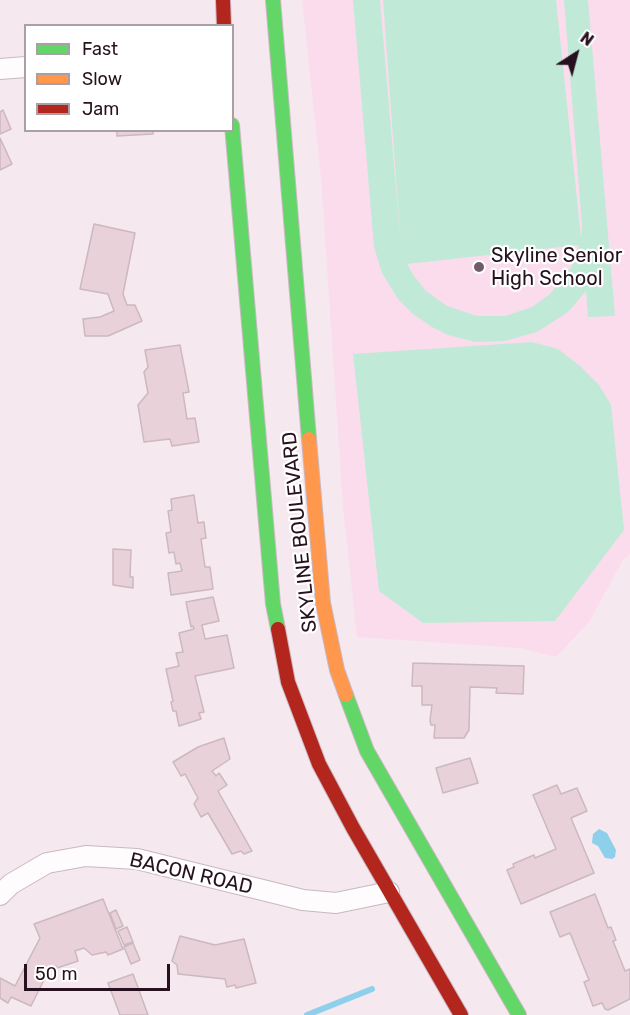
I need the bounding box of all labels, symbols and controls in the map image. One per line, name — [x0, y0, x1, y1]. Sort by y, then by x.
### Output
legend — [24, 24, 234, 132]
north arrow — [546, 24, 606, 84]
text: N — [577, 28, 597, 50]
text: Fast — [82, 38, 118, 60]
text: Slow — [82, 68, 122, 90]
text: Jam — [82, 98, 119, 120]
place label: Skyline Senior High School — [491, 244, 622, 291]
marker: Skyline Senior High School — [472, 260, 486, 274]
street label: SKYLINE BOULEVARD — [278, 431, 322, 633]
street label: BACON ROAD — [127, 848, 255, 900]
scale bar — [27, 952, 172, 990]
text: 50 m — [35, 963, 78, 985]

